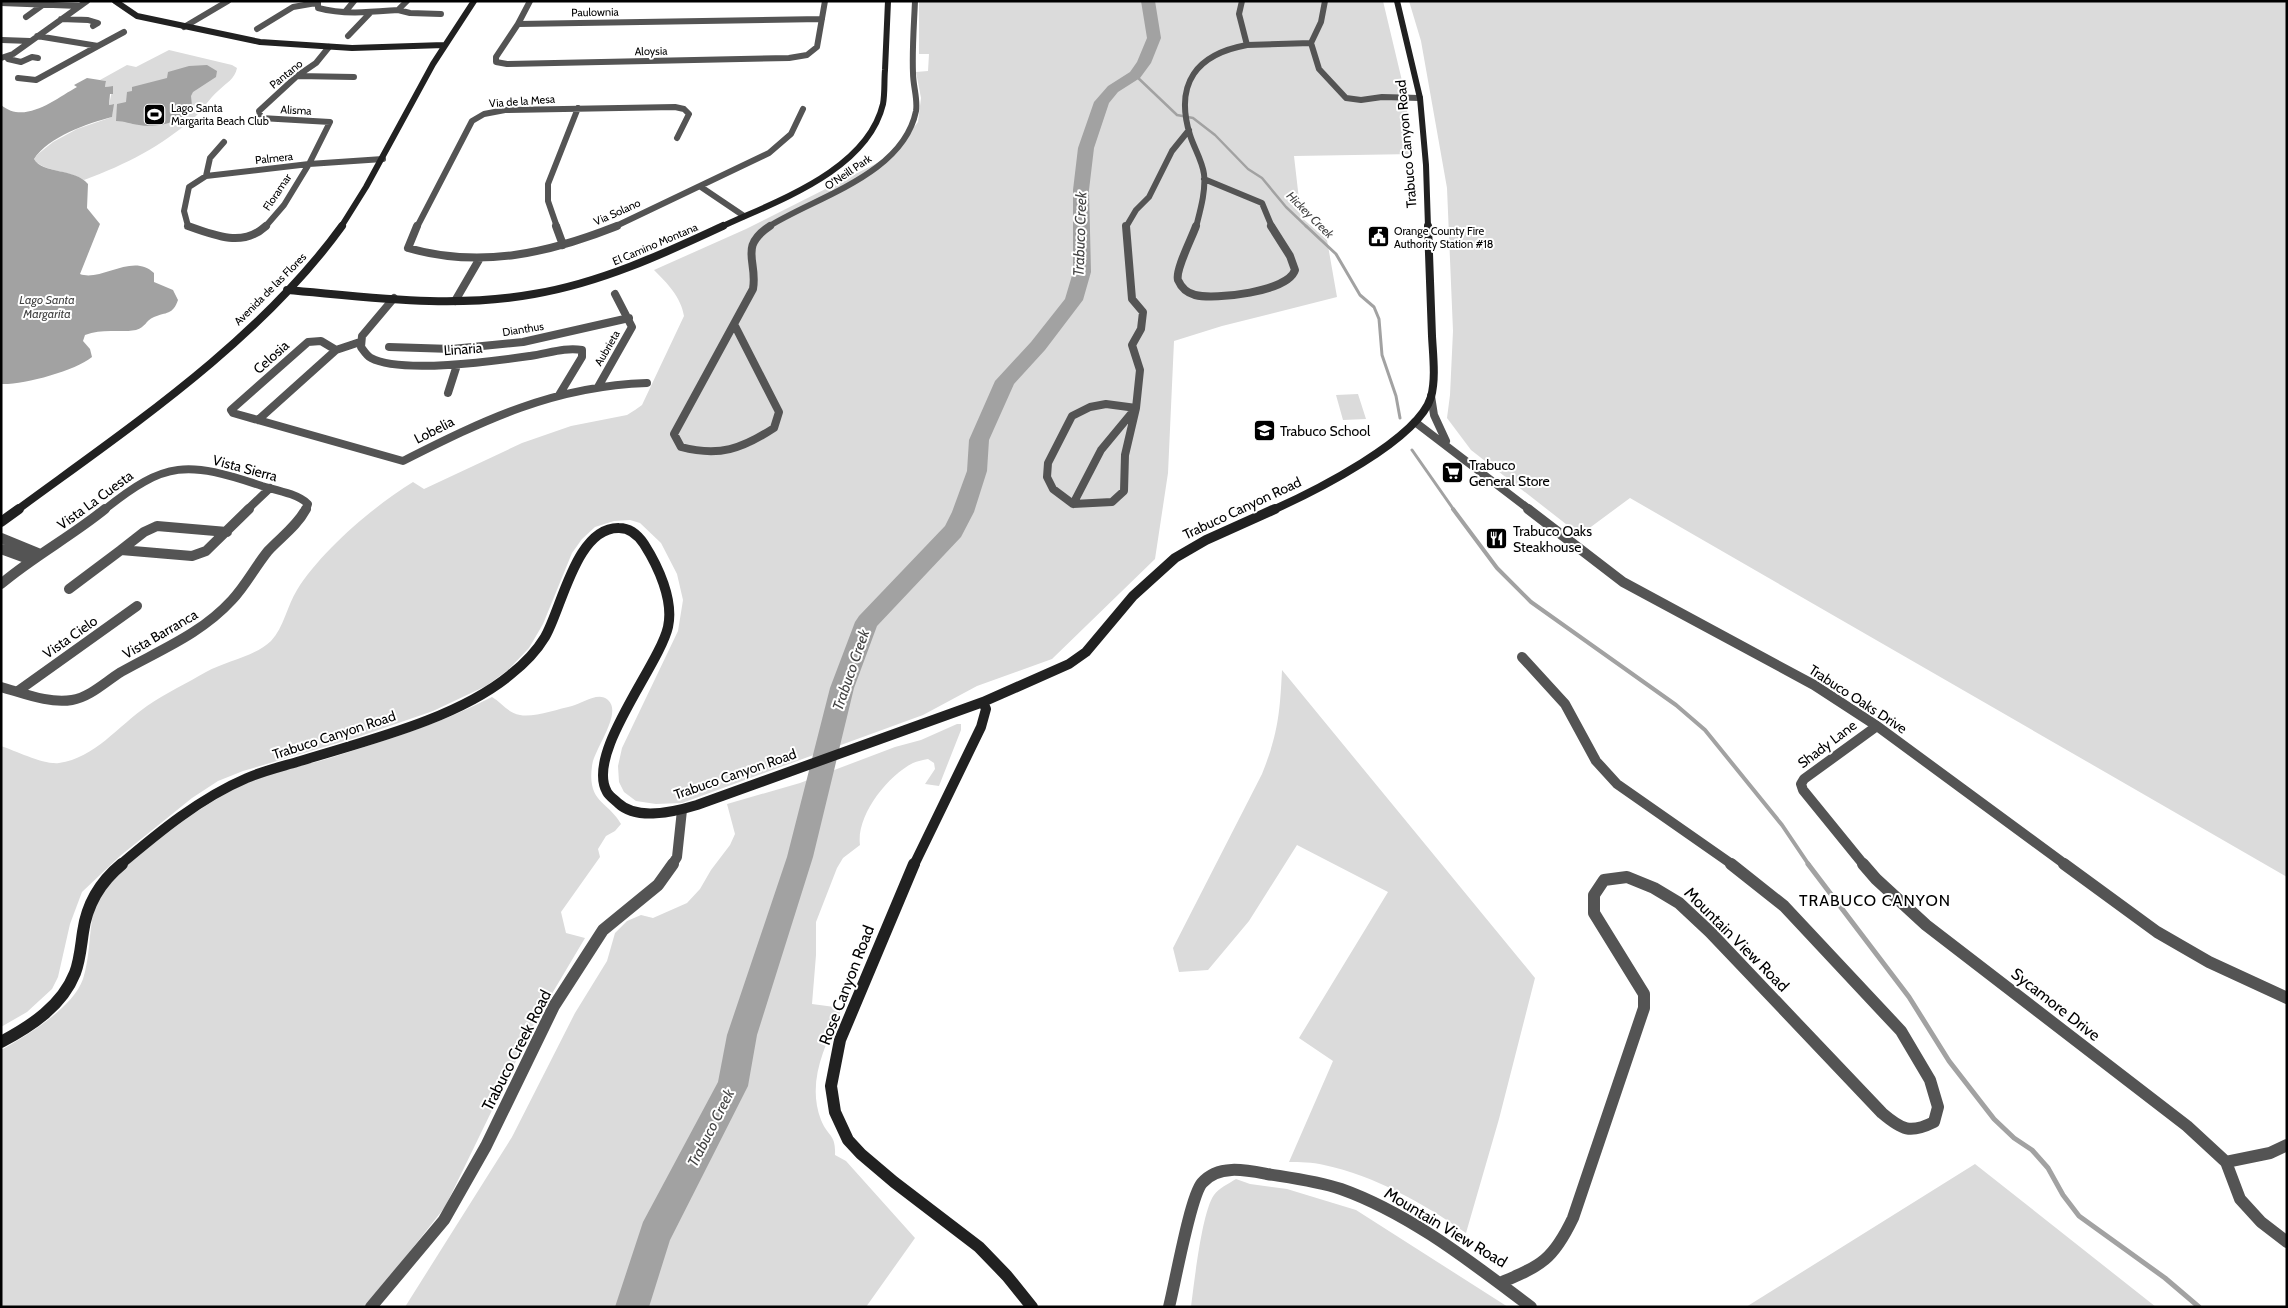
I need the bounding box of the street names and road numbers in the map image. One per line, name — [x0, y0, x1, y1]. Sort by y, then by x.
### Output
street label: Paulownia — [571, 5, 620, 19]
street label: Aloysia — [634, 44, 668, 58]
street label: Pantano — [267, 56, 305, 92]
street label: Trabuco Canyon Road — [1391, 79, 1421, 209]
street label: Via de la Mesa — [489, 92, 556, 110]
street label: Alisma — [280, 102, 313, 118]
street label: Palmera — [254, 149, 294, 167]
street label: O'Neill Park — [822, 151, 874, 193]
street label: Floramar — [260, 170, 295, 213]
street label: Via Solano — [591, 195, 643, 229]
street label: El Camino Montana — [610, 219, 700, 268]
street label: Avenida de las Flores — [231, 250, 309, 328]
street label: Dianthus — [501, 319, 545, 339]
street label: Aubrieta — [591, 327, 623, 368]
street label: Celosia — [249, 336, 293, 378]
street label: Linaria — [443, 339, 483, 359]
street label: Lobelia — [411, 412, 457, 448]
street label: Vista Sierra — [211, 451, 280, 485]
street label: Vista La Cuesta — [53, 466, 137, 534]
street label: Trabuco Canyon Road — [1180, 473, 1304, 543]
street label: Vista Barranca — [119, 605, 201, 663]
street label: Vista Cielo — [39, 611, 101, 662]
street label: Trabuco Oaks Drive — [1806, 661, 1910, 737]
street label: Trabuco Canyon Road — [270, 707, 398, 763]
street label: Shady Lane — [1794, 716, 1860, 772]
street label: Trabuco Canyon Road — [671, 745, 799, 803]
street label: Mountain View Road — [1681, 883, 1793, 995]
street label: Rose Canyon Road — [815, 923, 878, 1048]
street label: Sycamore Drive — [2008, 964, 2104, 1045]
street label: Trabuco Creek Road — [478, 987, 555, 1114]
street label: Mountain View Road — [1381, 1183, 1511, 1272]

